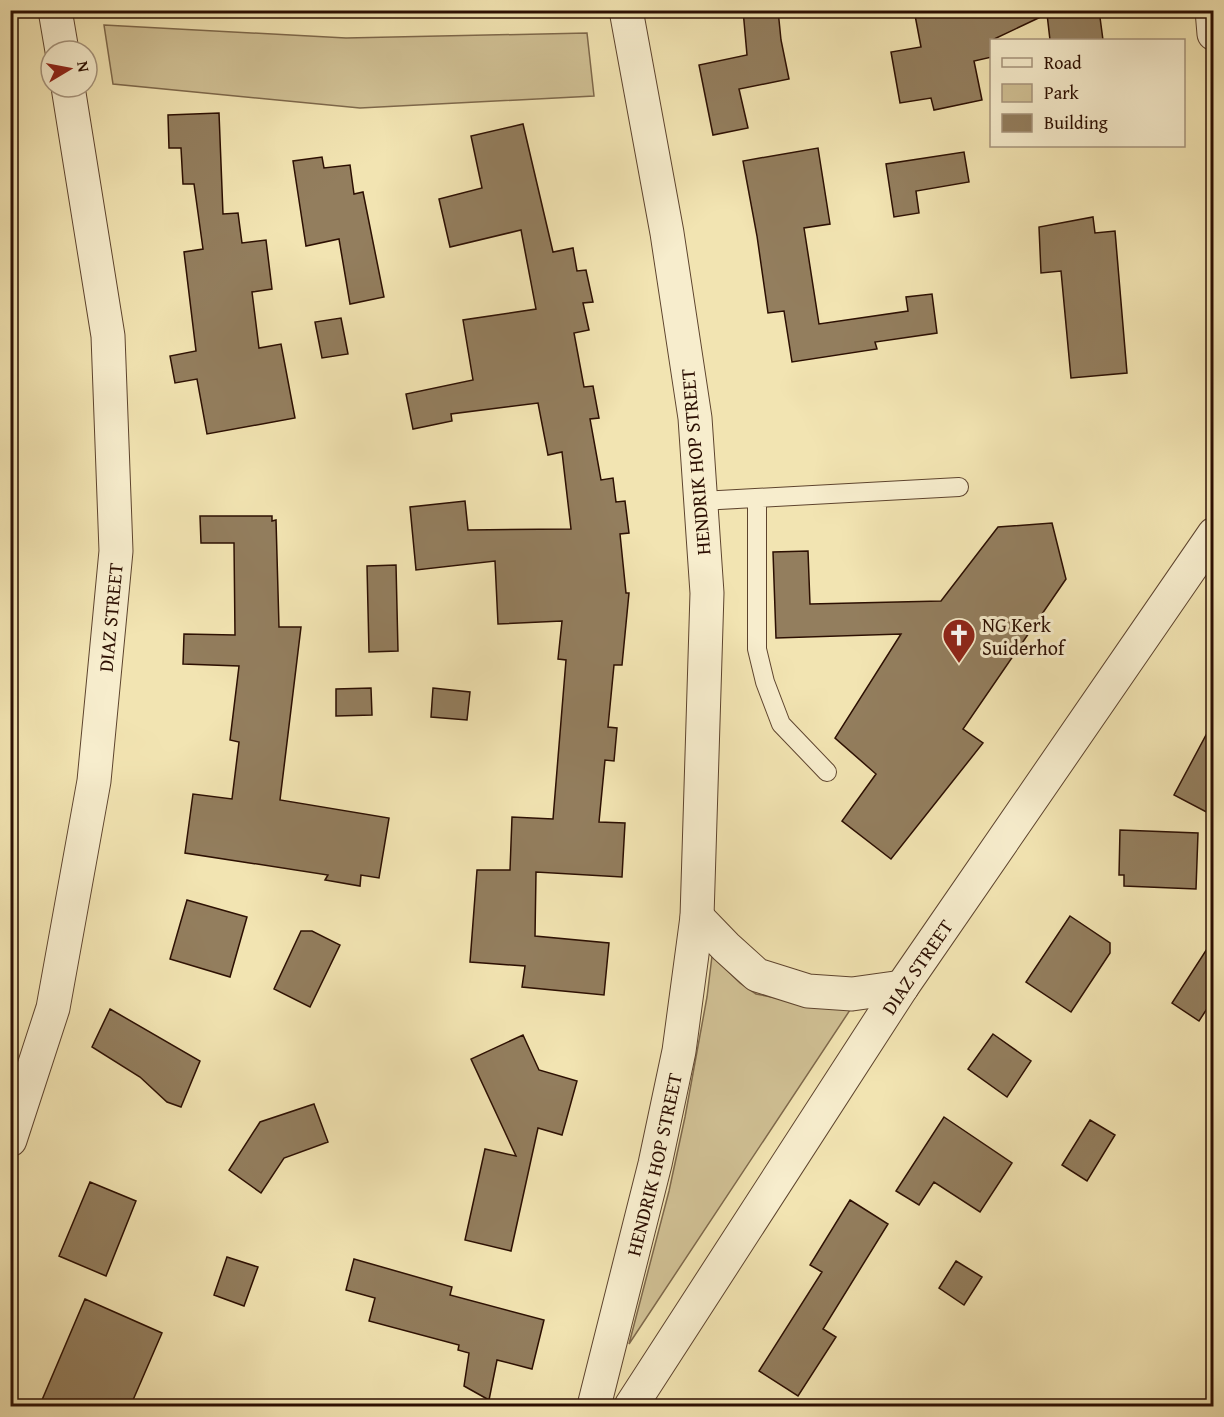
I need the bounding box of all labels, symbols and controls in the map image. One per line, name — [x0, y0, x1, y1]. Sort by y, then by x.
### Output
north arrow — [39, 39, 99, 99]
legend — [990, 39, 1185, 147]
text: Road — [1044, 49, 1082, 76]
text: N — [71, 59, 97, 74]
text: Park — [1044, 79, 1080, 106]
text: Building — [1044, 109, 1108, 136]
street label: HENDRIK HOP STREET — [672, 368, 718, 556]
street label: DIAZ STREET — [90, 561, 129, 673]
place label: NG Kerk Suiderhof — [982, 610, 1067, 662]
church icon: NG Kerk Suiderhof — [941, 617, 977, 664]
street label: DIAZ STREET — [874, 913, 959, 1020]
street label: HENDRIK HOP STREET — [618, 1070, 689, 1259]

